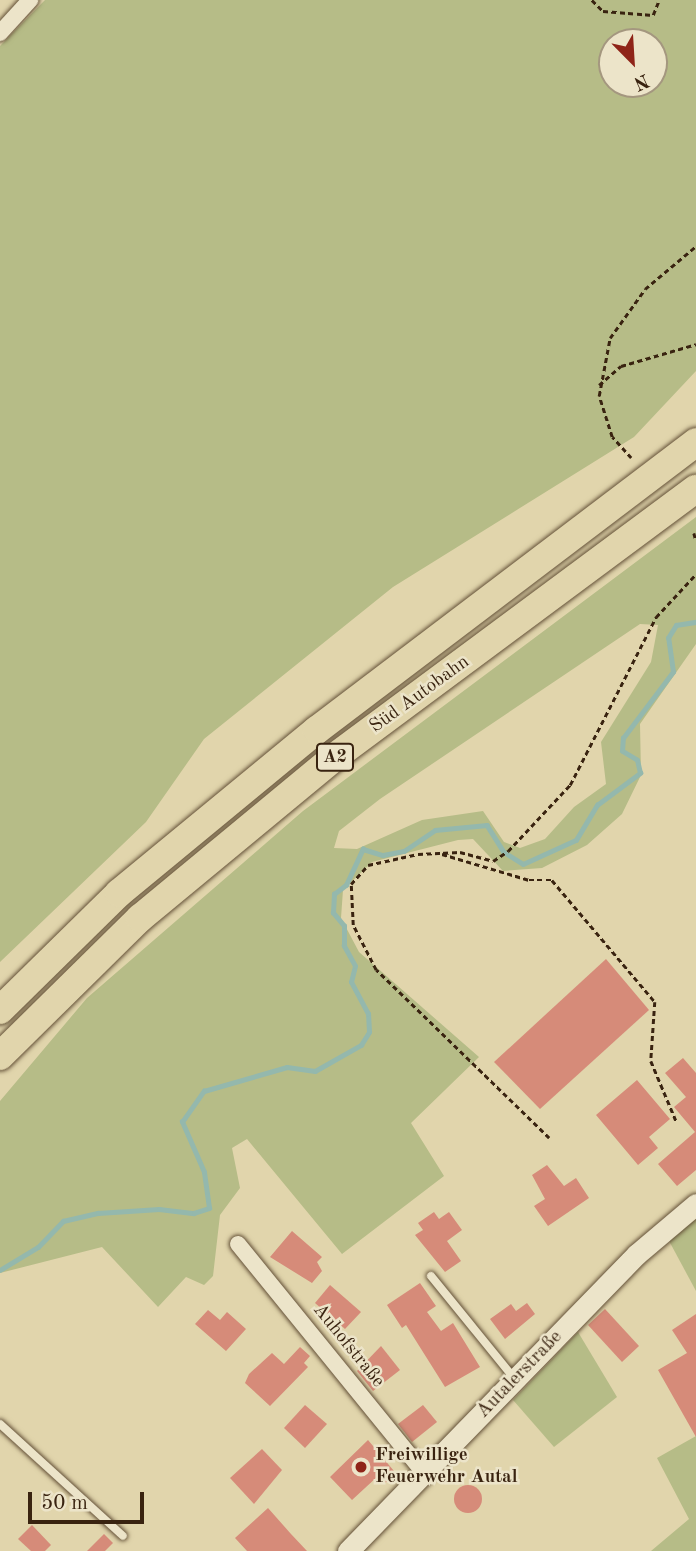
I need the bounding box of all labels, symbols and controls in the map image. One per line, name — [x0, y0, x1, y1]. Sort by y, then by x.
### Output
north arrow — [598, 28, 668, 98]
text: N — [630, 69, 651, 92]
street label: Süd Autobahn — [366, 651, 474, 739]
road number: A2 — [316, 742, 354, 772]
street label: Auhofstraße — [307, 1299, 389, 1393]
street label: Autalerstraße — [472, 1326, 568, 1424]
place label: Freiwillige Feuerwehr Autal — [375, 1445, 518, 1489]
marker: Freiwillige Feuerwehr Autal — [353, 1459, 369, 1475]
scale bar — [32, 1478, 147, 1522]
text: 50 m — [41, 1493, 88, 1514]

